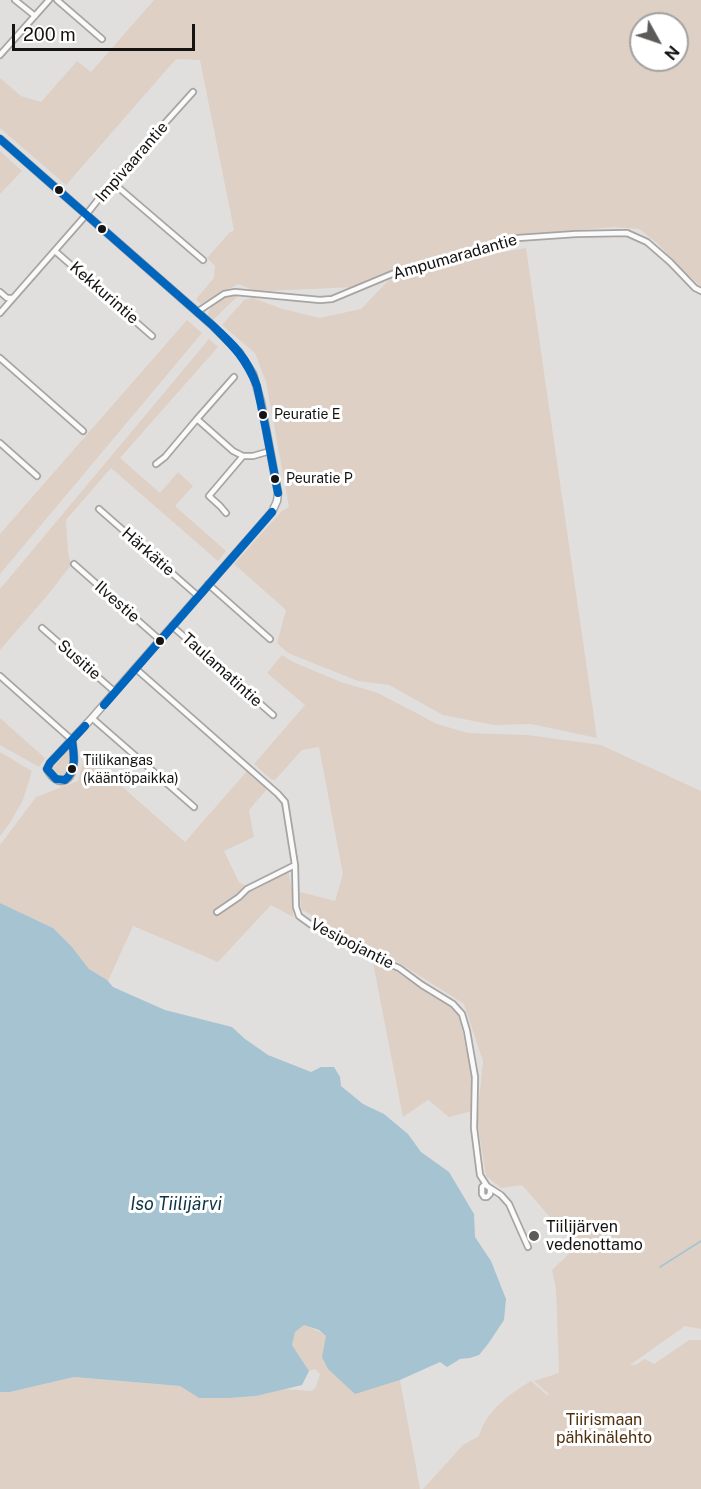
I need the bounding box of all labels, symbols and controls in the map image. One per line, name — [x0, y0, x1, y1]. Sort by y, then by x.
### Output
scale bar — [15, 12, 198, 50]
north arrow — [629, 12, 689, 72]
text: 200 m — [23, 24, 76, 45]
text: N — [660, 42, 683, 64]
street label: Impivaarantie — [92, 118, 172, 206]
unlabelled marker — [53, 184, 65, 196]
unlabelled marker — [96, 223, 108, 235]
street label: Ampumaradantie — [391, 230, 519, 284]
street label: Kekkurintie — [66, 258, 142, 328]
place label: Peuratie E — [274, 407, 341, 423]
marker: Peuratie E — [257, 409, 269, 421]
place label: Peuratie P — [286, 471, 353, 487]
marker: Peuratie P — [269, 473, 281, 485]
street label: Härkätie — [118, 524, 178, 580]
street label: Ilvestie — [91, 577, 143, 627]
street label: Taulamatintie — [178, 629, 266, 711]
unlabelled marker — [154, 635, 166, 647]
street label: Susitie — [53, 636, 105, 684]
place label: Tiilikangas (kääntöpaikka) — [83, 753, 178, 786]
marker: Tiilikangas (kääntöpaikka) — [66, 763, 78, 775]
street label: Vesipojantie — [307, 915, 397, 973]
water label: Iso Tiilijärvi — [130, 1193, 222, 1215]
place label: Tiilijärven vedenottamo — [546, 1217, 643, 1255]
marker: Tiilijärven vedenottamo — [527, 1229, 541, 1243]
park label: Tiirismaan pähkinälehto — [556, 1410, 652, 1448]

